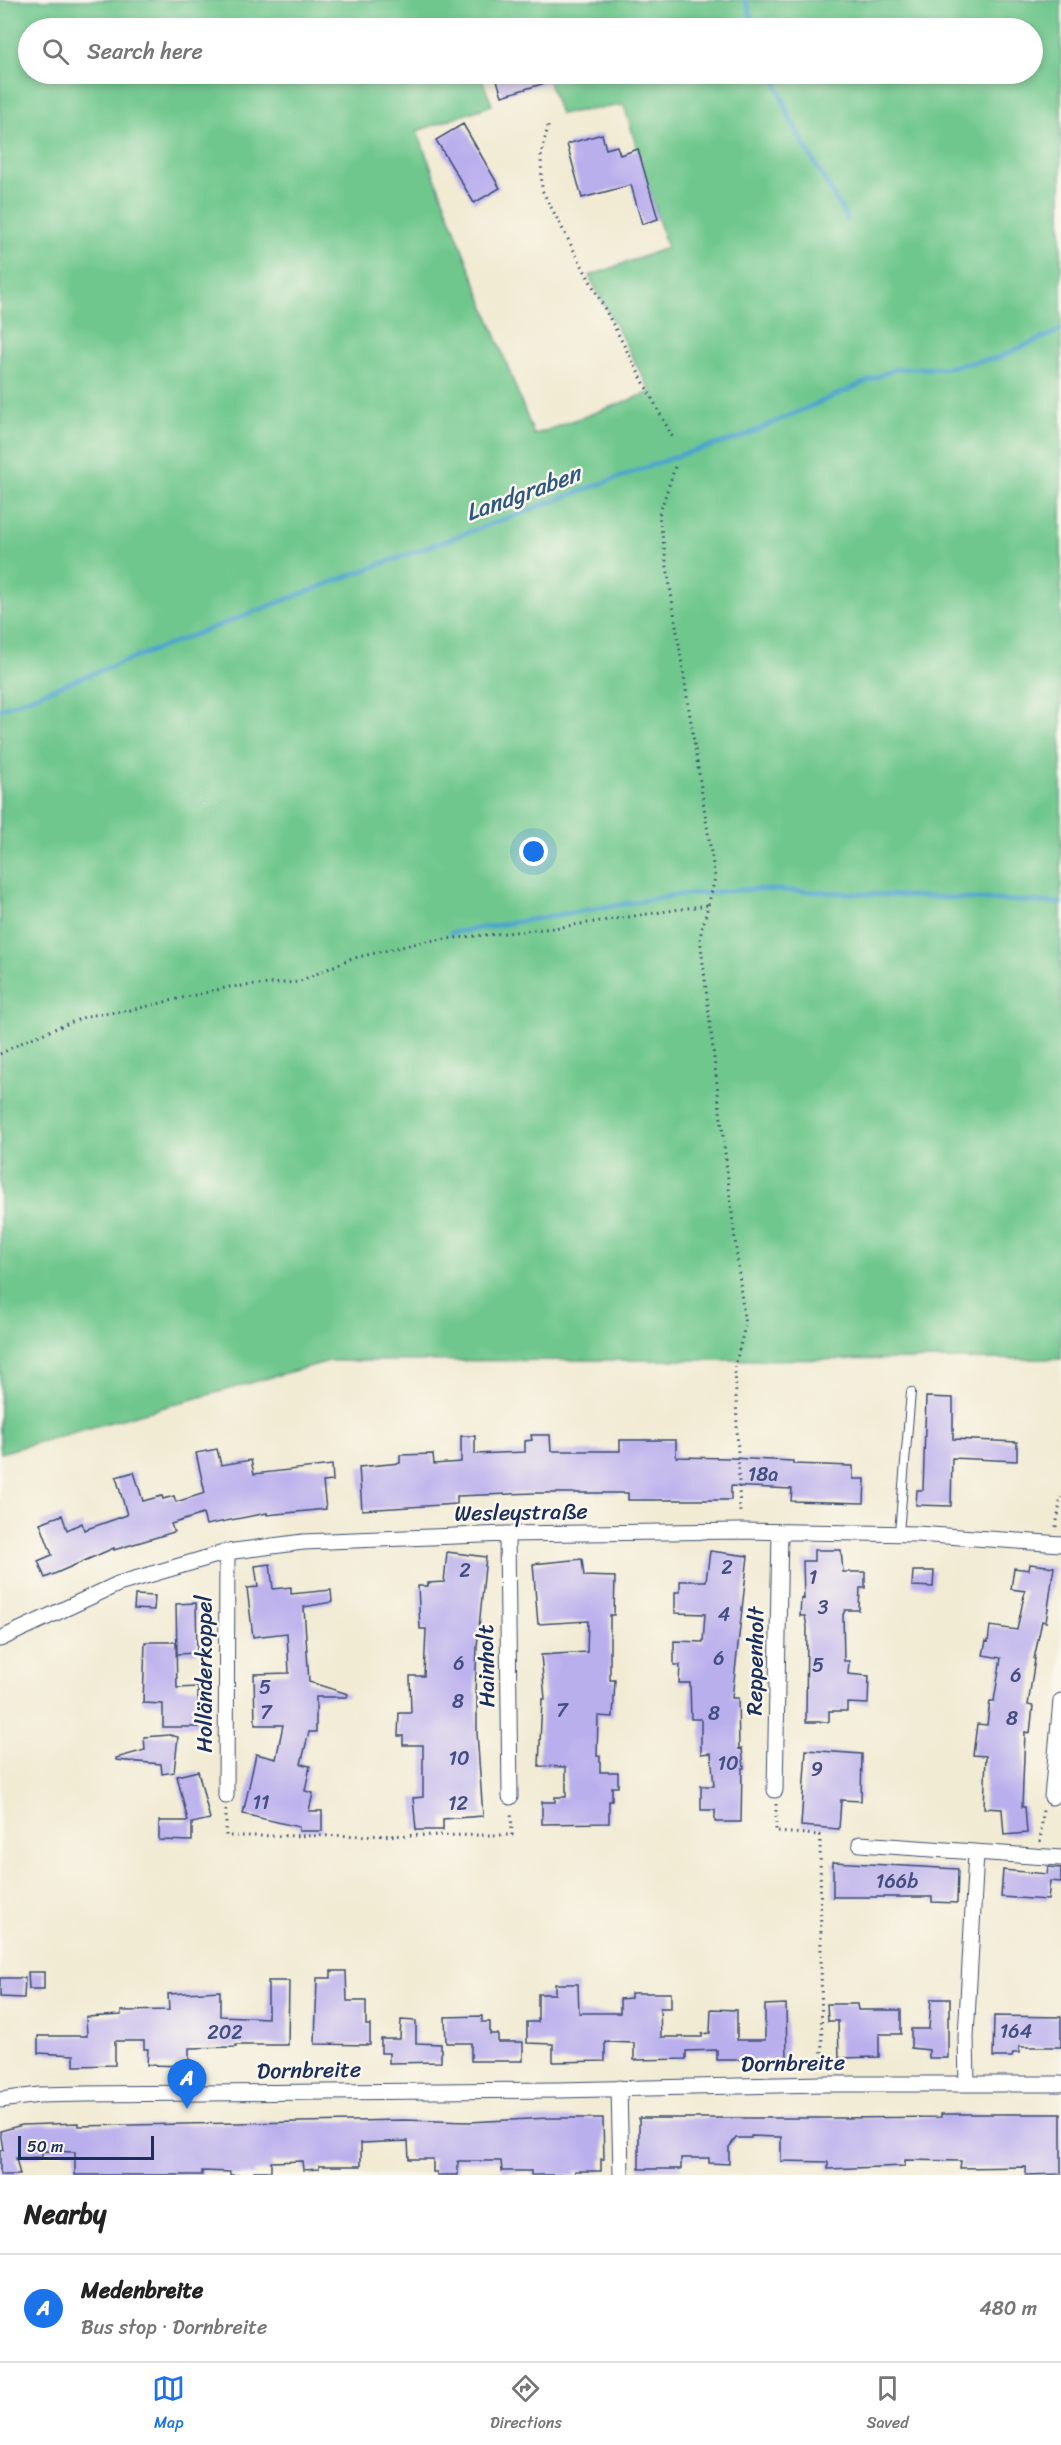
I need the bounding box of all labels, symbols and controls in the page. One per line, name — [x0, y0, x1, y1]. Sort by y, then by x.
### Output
search box — [18, 18, 1043, 84]
text: Search here — [87, 32, 203, 71]
icon: search — [39, 35, 72, 68]
water label: Landgraben — [459, 452, 589, 533]
your location — [519, 837, 548, 866]
house number: 18a — [748, 1457, 778, 1492]
street label: Wesleystraße — [454, 1491, 588, 1533]
house number: 2 — [721, 1550, 733, 1585]
house number: 2 — [459, 1553, 471, 1588]
house number: 1 — [809, 1560, 817, 1595]
house number: 3 — [818, 1590, 829, 1625]
street label: Holländerkoppel — [185, 1594, 224, 1753]
house number: 4 — [718, 1597, 730, 1632]
street label: Reppenholt — [735, 1605, 775, 1716]
street label: Hainholt — [466, 1624, 506, 1708]
house number: 6 — [713, 1641, 725, 1676]
house number: 6 — [453, 1646, 465, 1681]
house number: 5 — [812, 1648, 824, 1683]
house number: 6 — [1010, 1658, 1022, 1693]
house number: 5 — [259, 1670, 271, 1705]
house number: 8 — [452, 1684, 464, 1719]
house number: 7 — [556, 1693, 569, 1728]
house number: 7 — [260, 1695, 273, 1730]
house number: 8 — [708, 1696, 720, 1731]
house number: 8 — [1006, 1701, 1018, 1736]
house number: 10 — [448, 1741, 470, 1776]
house number: 10 — [717, 1746, 739, 1781]
house number: 9 — [811, 1752, 823, 1787]
house number: 11 — [252, 1785, 270, 1820]
house number: 12 — [448, 1786, 469, 1821]
house number: 166b — [876, 1864, 918, 1899]
house number: 164 — [1000, 2014, 1032, 2049]
house number: 202 — [207, 2015, 243, 2050]
street label: Dornbreite — [741, 2043, 845, 2083]
street label: Dornbreite — [257, 2050, 361, 2090]
pin: A — [168, 2060, 207, 2109]
text: 50 m — [27, 2132, 63, 2161]
scale bar — [18, 2133, 154, 2160]
text: Nearby — [24, 2191, 106, 2237]
text: Medenbreite — [81, 2271, 203, 2310]
text: A — [37, 2291, 50, 2326]
text: 480 m — [979, 2291, 1037, 2326]
text: Bus stop · Dornbreite — [81, 2310, 267, 2345]
tab: Map — [152, 2372, 185, 2437]
tab: Directions — [490, 2372, 562, 2437]
tab: Saved — [866, 2372, 909, 2437]

